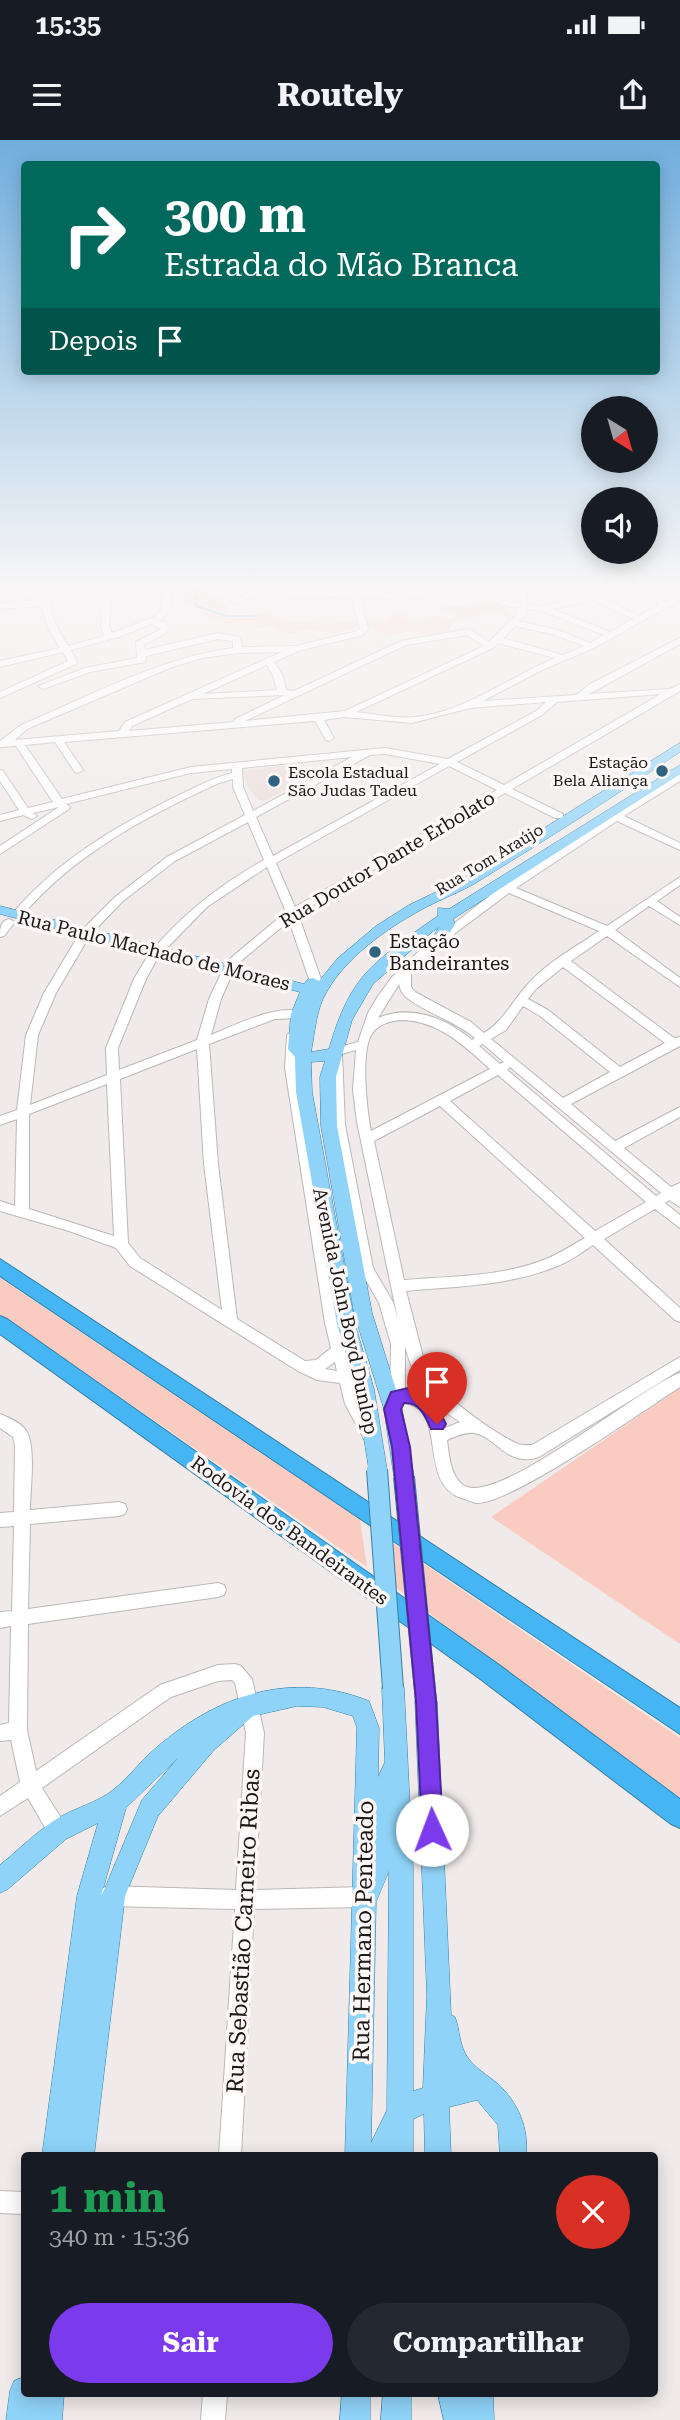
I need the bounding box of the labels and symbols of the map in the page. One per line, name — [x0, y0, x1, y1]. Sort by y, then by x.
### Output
north arrow — [581, 396, 658, 472]
place label: Estação Bela Aliança — [553, 753, 648, 790]
place label: Escola Estadual São Judas Tadeu — [288, 763, 417, 800]
marker: Estação Bela Aliança — [654, 763, 670, 779]
marker: Escola Estadual São Judas Tadeu — [266, 773, 282, 789]
street label: Rua Doutor Dante Erbolato — [275, 786, 499, 933]
street label: Rua Tom Araújo — [432, 820, 547, 899]
street label: Rua Paulo Machado de Moraes — [15, 905, 292, 995]
place label: Estação Bandeirantes — [389, 930, 509, 975]
marker: Estação Bandeirantes — [367, 944, 383, 960]
street label: Avenida John Boyd Dunlop — [308, 1186, 383, 1436]
pin — [407, 1352, 467, 1424]
street label: Rodovia dos Bandeirantes — [187, 1451, 393, 1610]
street label: Rua Sebastião Carneiro Ribas — [222, 1768, 265, 2094]
position arrow — [395, 1793, 469, 1867]
street label: Rua Hermano Penteado — [348, 1800, 379, 2062]

